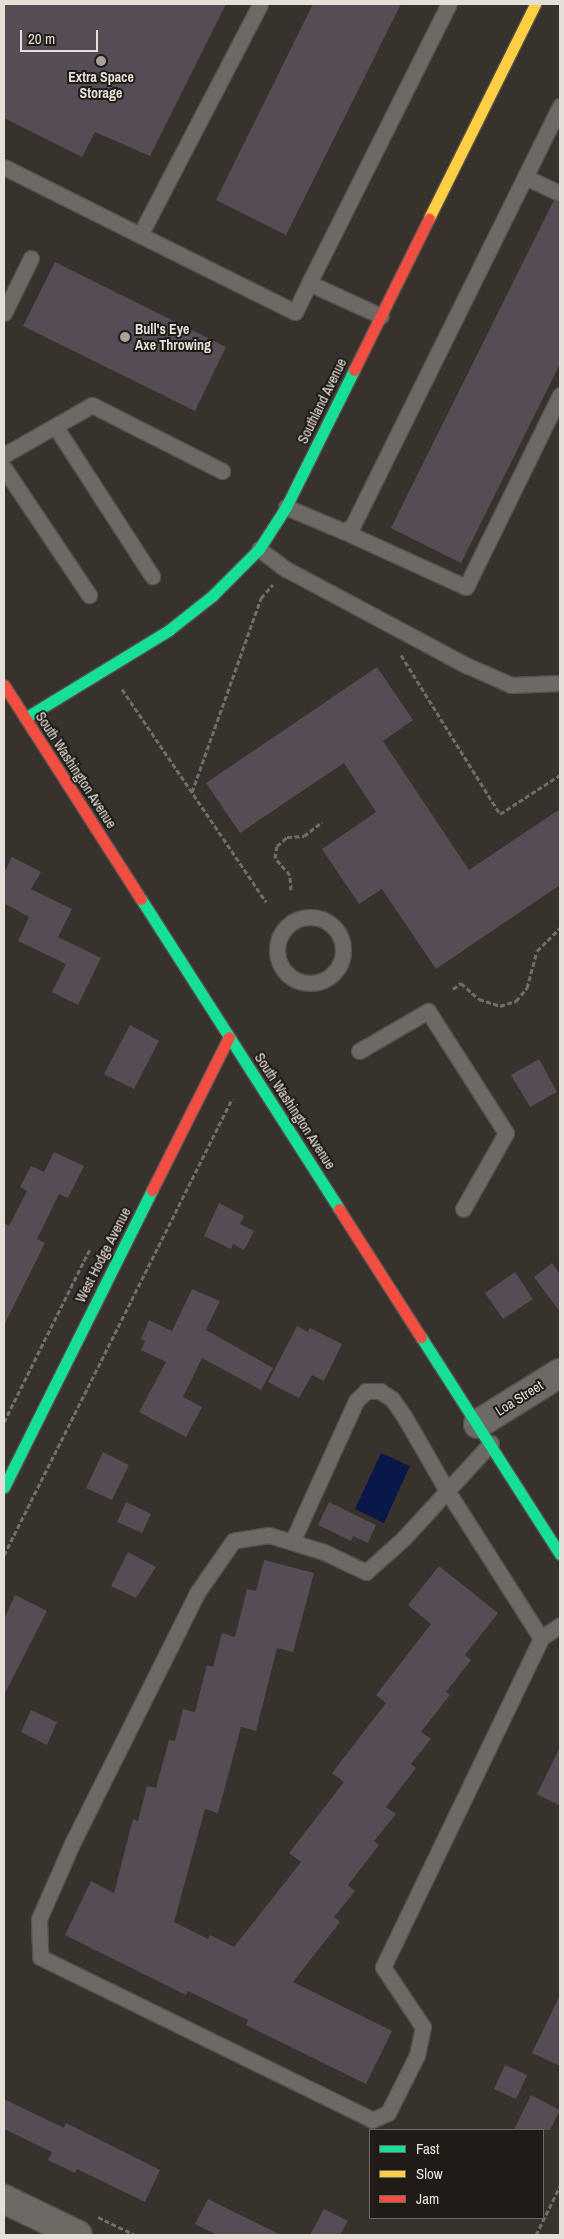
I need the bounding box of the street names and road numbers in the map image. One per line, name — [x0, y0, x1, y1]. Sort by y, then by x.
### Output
street label: Southland Avenue — [294, 355, 350, 447]
street label: South Washington Avenue — [32, 708, 120, 832]
street label: South Washington Avenue — [251, 1049, 339, 1173]
street label: West Hodge Avenue — [72, 1204, 134, 1306]
street label: Loa Street — [492, 1377, 546, 1419]

